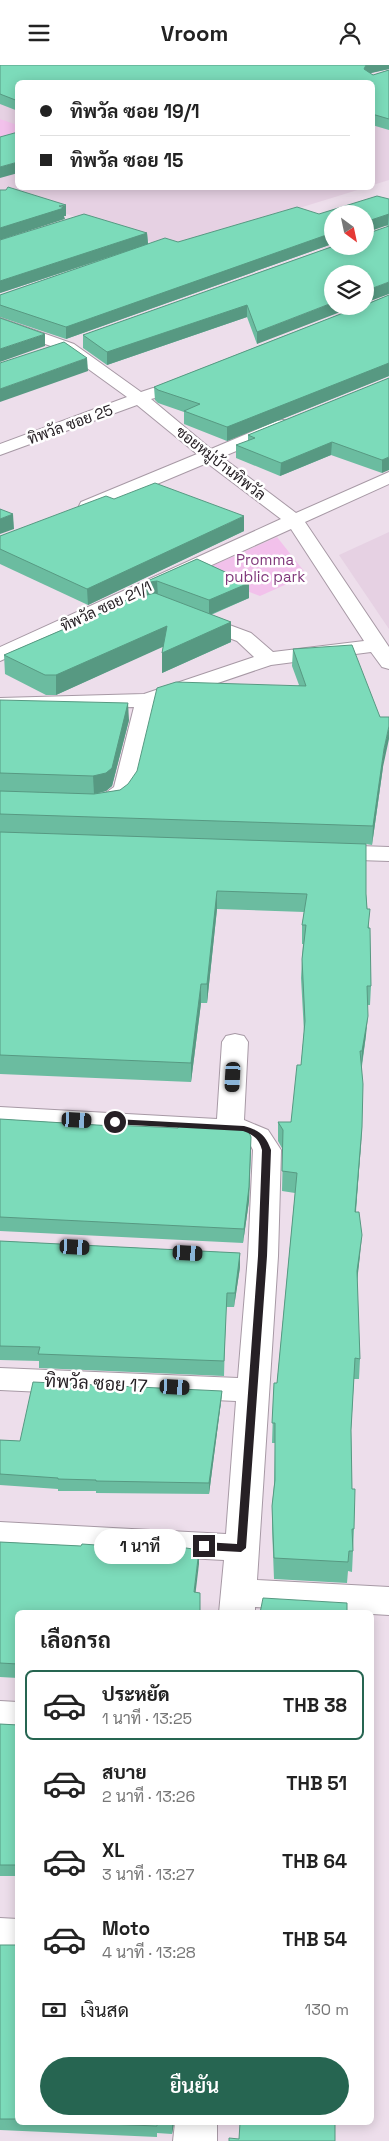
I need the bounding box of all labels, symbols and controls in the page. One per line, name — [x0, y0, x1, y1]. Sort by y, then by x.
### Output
icon: menu — [25, 19, 53, 47]
text: Vroom — [161, 19, 228, 47]
icon: person — [336, 19, 364, 47]
text: ทิพวัล ซอย 19/1 — [70, 99, 200, 124]
text: ทิพวัล ซอย 15 — [70, 148, 183, 173]
north arrow — [324, 205, 374, 255]
map controls — [324, 205, 374, 315]
button: layers — [324, 265, 374, 315]
street label: ทิพวัล ซอย 25 — [25, 400, 115, 448]
street label: ซอยหมู่บ้านทิพวัล — [172, 422, 270, 505]
park label: Promma public park — [225, 550, 305, 586]
street label: ทิพวัล ซอย 21/1 — [57, 577, 155, 635]
car — [224, 1062, 241, 1092]
route start — [104, 1111, 126, 1133]
car — [61, 1112, 92, 1128]
car — [59, 1239, 90, 1255]
car — [172, 1245, 203, 1261]
street label: ทิพวัล ซอย 17 — [44, 1369, 148, 1397]
car — [159, 1379, 190, 1395]
callout: 1 นาที — [94, 1529, 186, 1563]
route end — [193, 1535, 215, 1557]
text: 1 นาที — [120, 1536, 160, 1557]
text: เลือกรถ — [40, 1626, 111, 1654]
text: ประหยัด — [102, 1682, 170, 1707]
icon: car — [42, 1683, 87, 1728]
text: THB 38 — [283, 1693, 347, 1718]
text: 1 นาที · 13:25 — [102, 1708, 192, 1729]
text: สบาย — [102, 1760, 147, 1785]
icon: car — [42, 1761, 87, 1806]
text: THB 51 — [286, 1771, 347, 1796]
text: 2 นาที · 13:26 — [102, 1786, 195, 1807]
text: XL — [102, 1838, 125, 1863]
icon: car — [42, 1839, 87, 1884]
text: THB 64 — [282, 1849, 347, 1874]
text: 3 นาที · 13:27 — [102, 1864, 194, 1885]
text: Moto — [102, 1916, 150, 1941]
icon: car — [42, 1917, 87, 1962]
text: THB 54 — [282, 1927, 347, 1952]
text: 4 นาที · 13:28 — [102, 1942, 196, 1963]
icon: cash — [40, 1996, 68, 2024]
text: เงินสด — [80, 1998, 129, 2023]
text: 130 m — [305, 1999, 349, 2020]
button: ยืนยัน — [40, 2057, 349, 2115]

